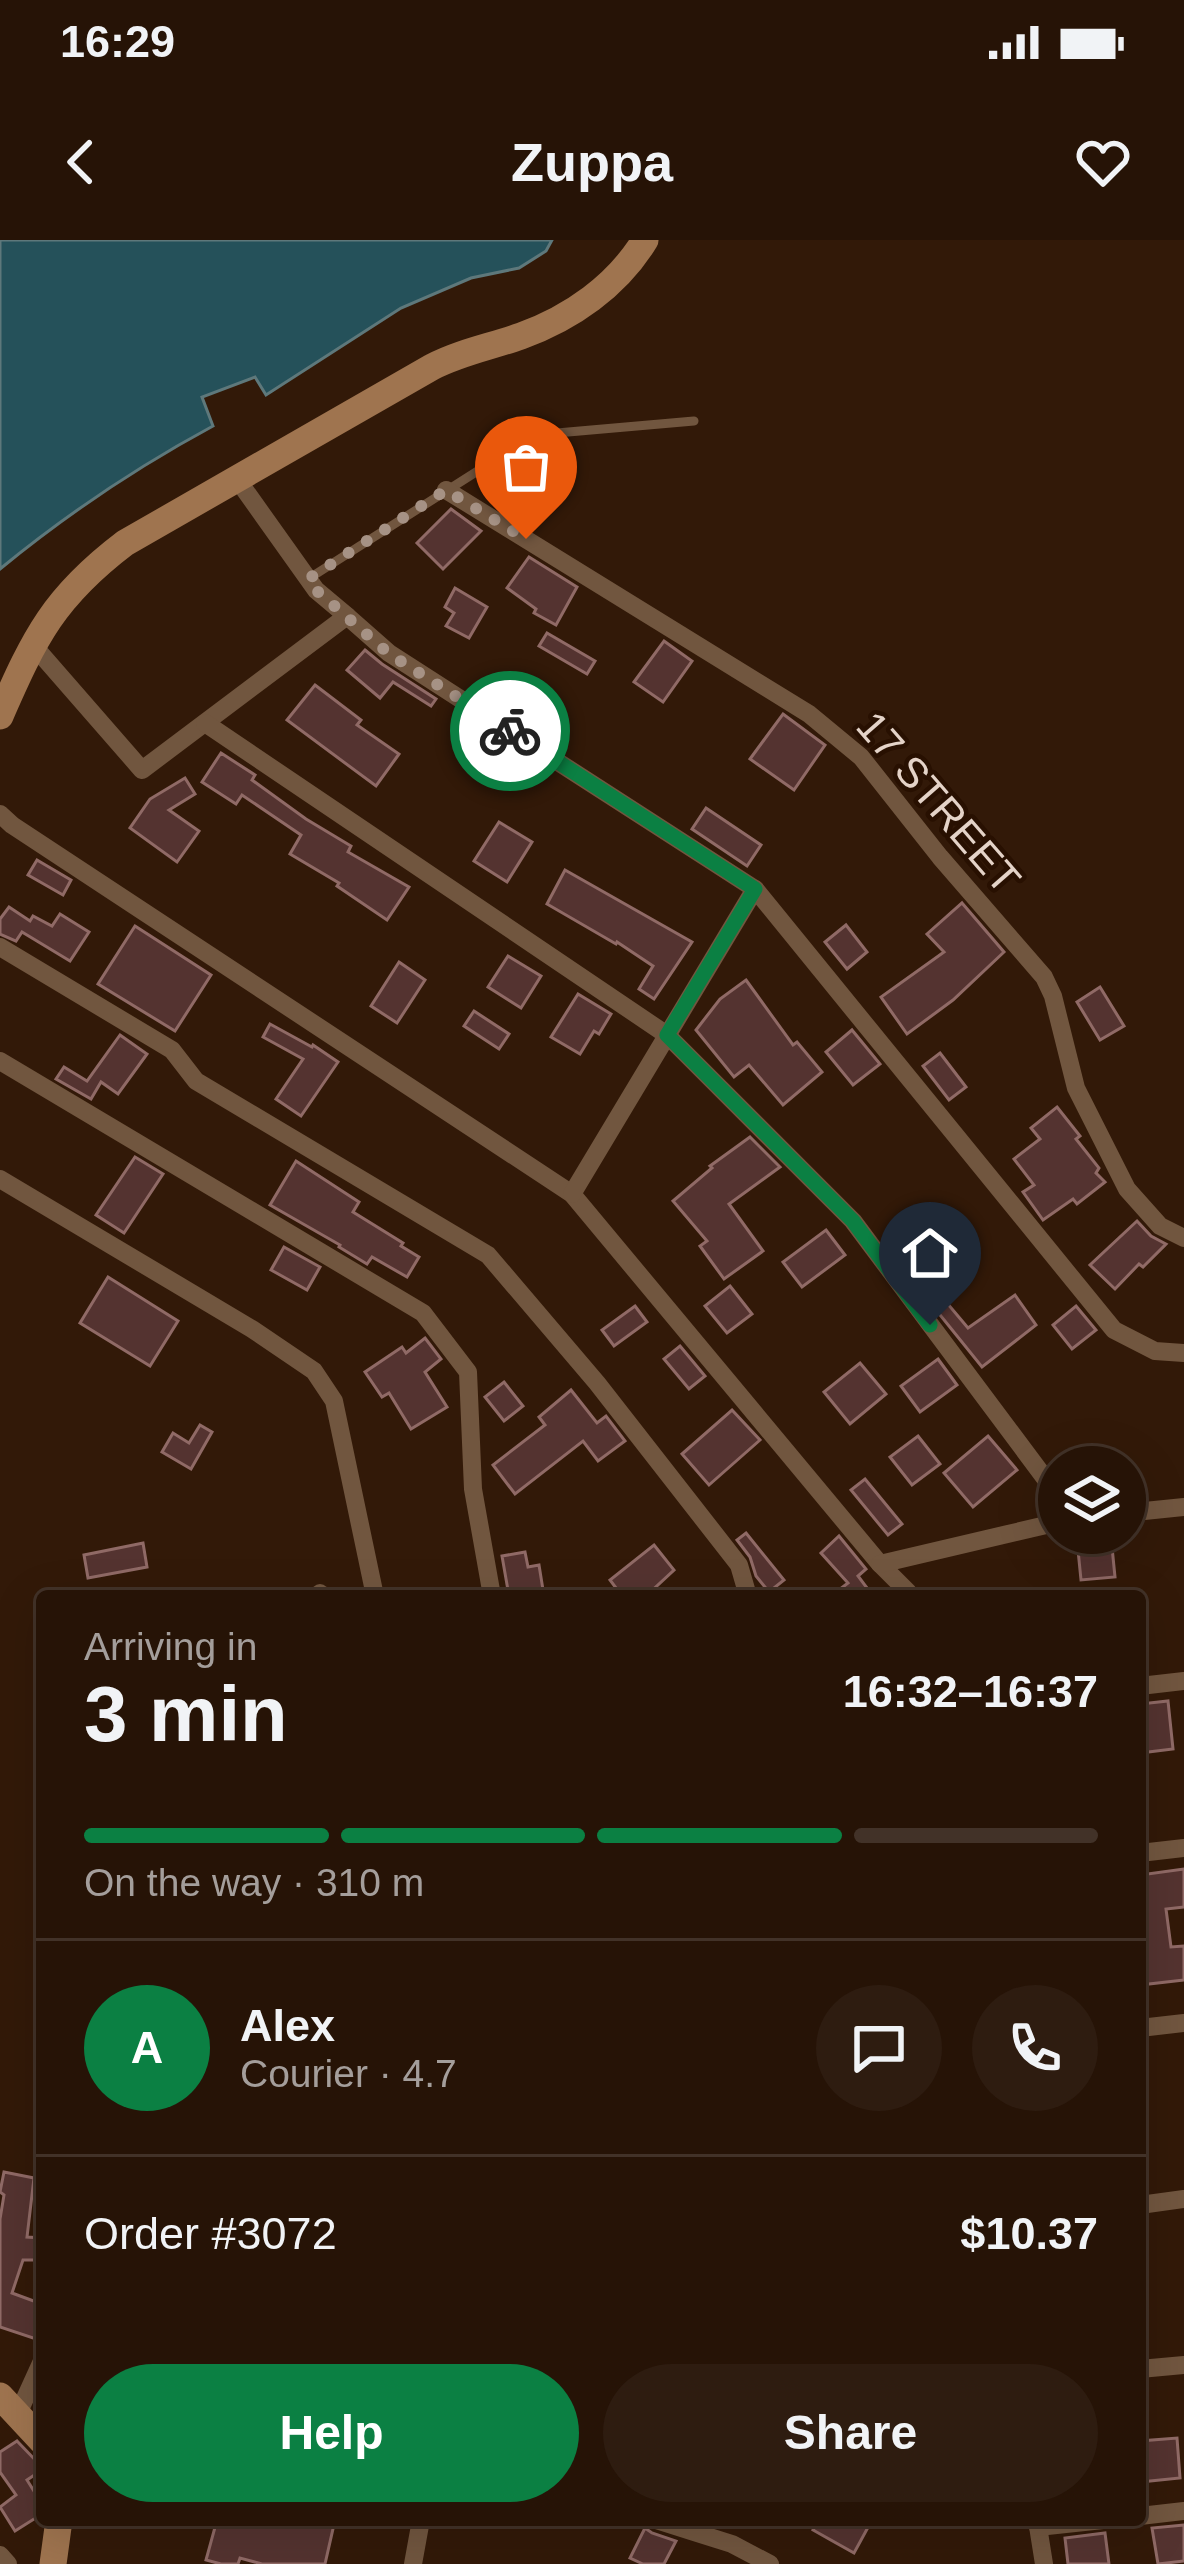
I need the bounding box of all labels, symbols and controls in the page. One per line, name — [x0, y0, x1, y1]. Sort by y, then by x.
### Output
text: 16:29 — [60, 16, 175, 67]
icon: back — [48, 129, 114, 195]
icon: heart — [1070, 129, 1136, 195]
text: Zuppa — [511, 132, 673, 192]
pin — [475, 416, 577, 539]
icon: bag — [493, 434, 559, 500]
courier — [450, 671, 570, 791]
icon: bike — [477, 698, 543, 764]
street label: 17 STREET — [847, 702, 1030, 902]
pin — [879, 1202, 981, 1325]
icon: home — [897, 1220, 963, 1286]
map controls — [1038, 1446, 1146, 1554]
button: layers — [1038, 1446, 1146, 1554]
text: Arriving in — [84, 1625, 257, 1668]
text: 16:32–16:37 — [843, 1666, 1098, 1717]
text: 3 min — [84, 1670, 288, 1758]
text: On the way · 310 m — [84, 1861, 424, 1904]
button: chat — [816, 1985, 942, 2111]
button: phone — [972, 1985, 1098, 2111]
text: Alex — [240, 2000, 335, 2051]
text: A — [131, 2022, 163, 2073]
text: Courier · 4.7 — [240, 2052, 457, 2095]
text: Order #3072 — [84, 2208, 337, 2259]
text: $10.37 — [960, 2208, 1098, 2259]
button: Help — [84, 2364, 579, 2502]
button: Share — [603, 2364, 1098, 2502]

